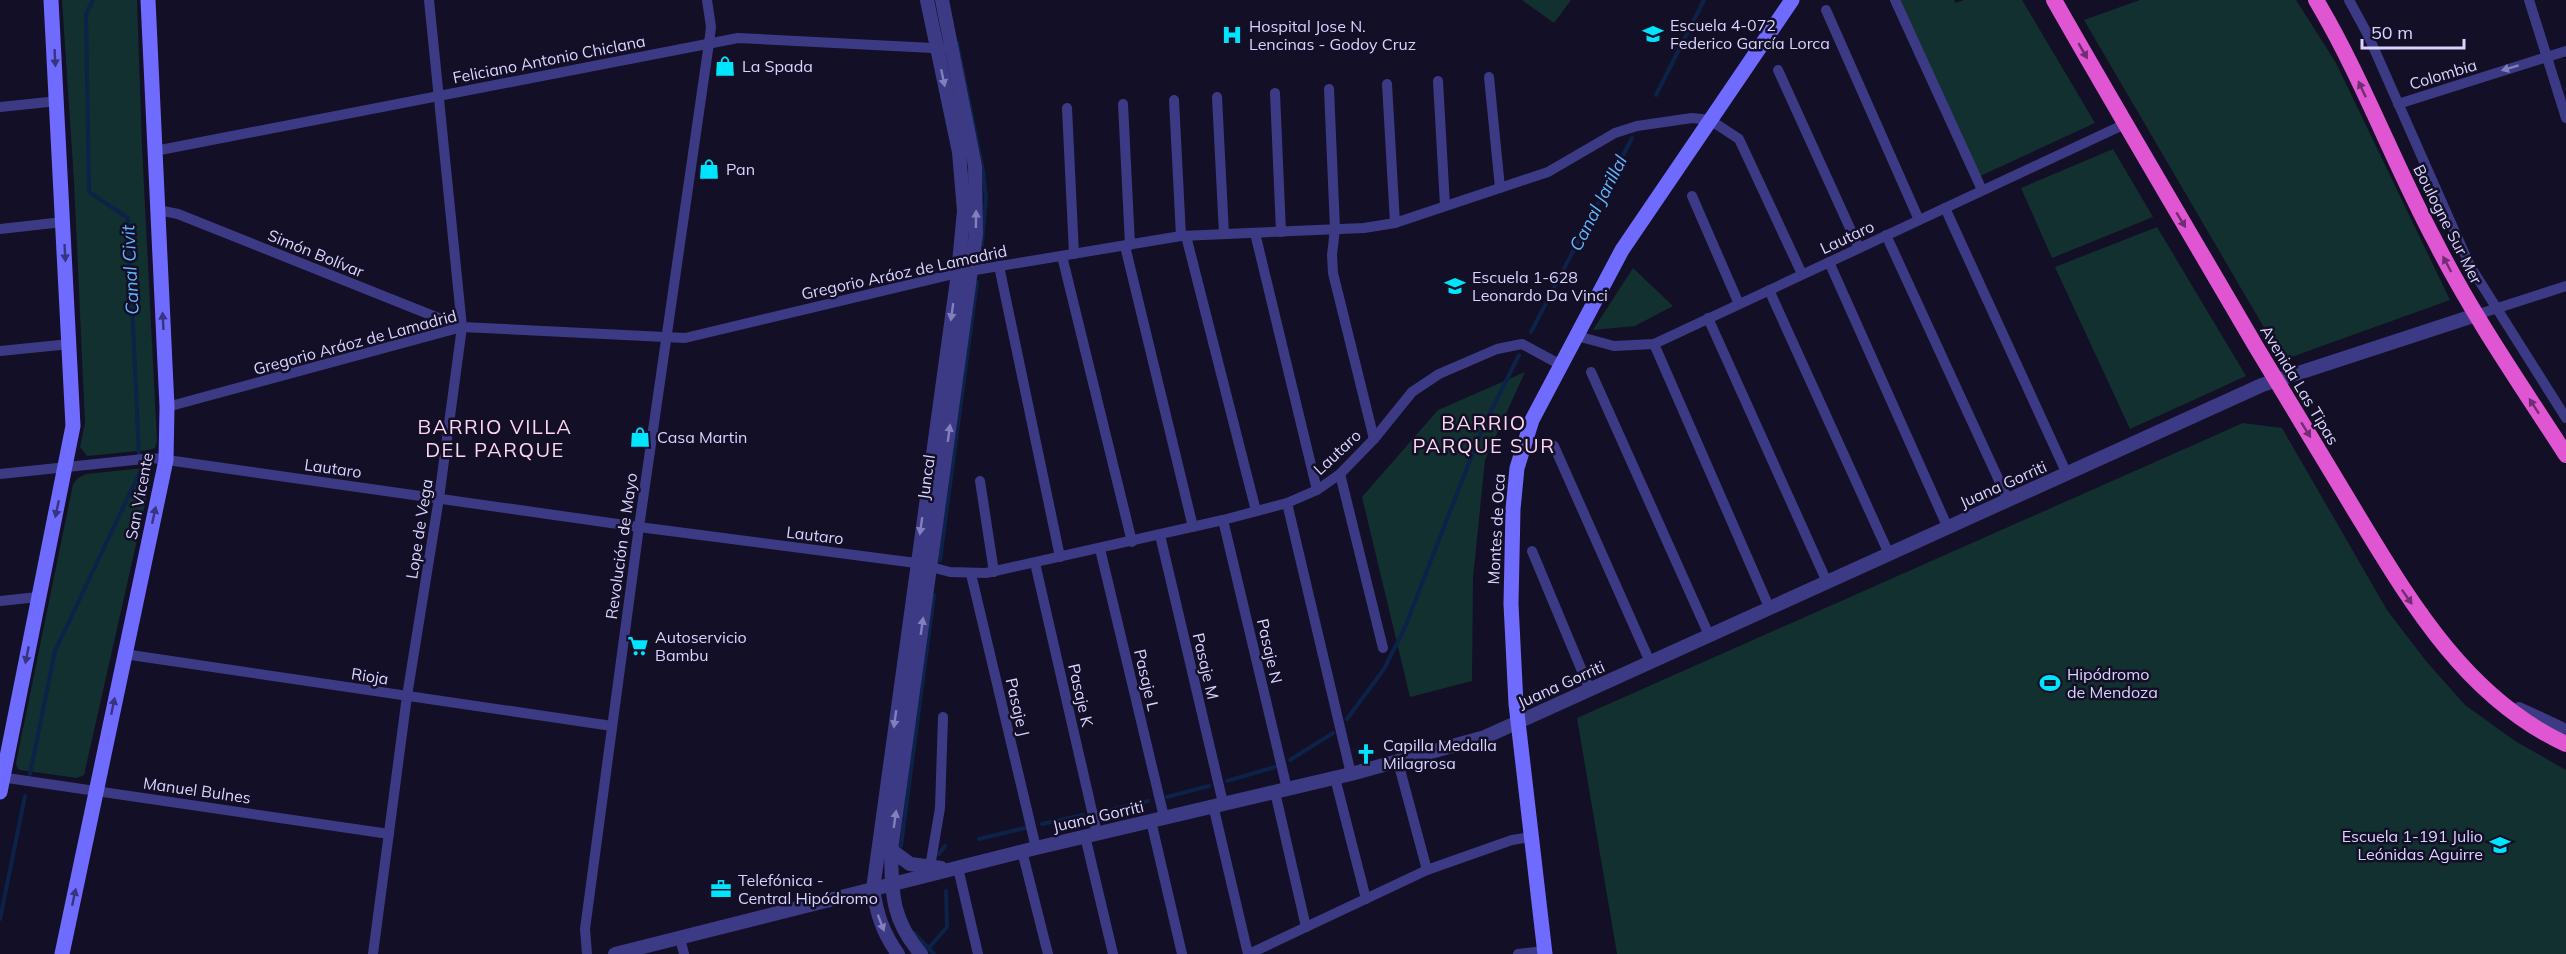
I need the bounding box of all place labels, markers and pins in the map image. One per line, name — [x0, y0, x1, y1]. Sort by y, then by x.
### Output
place label: Escuela 4-072 Federico García Lorca — [1670, 15, 1830, 53]
place label: Hospital Jose N. Lencinas - Godoy Cruz — [1249, 16, 1416, 54]
school or university icon: Escuela 4-072 Federico García Lorca — [1641, 22, 1665, 46]
hospital icon: Hospital Jose N. Lencinas - Godoy Cruz — [1220, 23, 1244, 47]
shop icon: La Spada — [713, 54, 737, 78]
place label: La Spada — [742, 56, 813, 76]
shop icon: Pan — [697, 157, 721, 181]
place label: Pan — [726, 159, 755, 179]
place label: Escuela 1-628 Leonardo Da Vinci — [1472, 267, 1608, 305]
school or university icon: Escuela 1-628 Leonardo Da Vinci — [1443, 274, 1467, 298]
shop icon: Casa Martin — [628, 425, 652, 449]
place label: Casa Martin — [657, 427, 747, 447]
place label: Autoservicio Bambu — [655, 627, 747, 665]
supermarket icon: Autoservicio Bambu — [626, 634, 650, 658]
place label: Hipódromo de Mendoza — [2067, 664, 2158, 702]
sports icon: Hipódromo de Mendoza — [2038, 671, 2062, 695]
place label: Capilla Medalla Milagrosa — [1383, 735, 1497, 773]
church icon: Capilla Medalla Milagrosa — [1354, 742, 1378, 766]
place label: Escuela 1-191 Julio Leónidas Aguirre — [2342, 826, 2483, 864]
school or university icon: Escuela 1-191 Julio Leónidas Aguirre — [2488, 833, 2512, 857]
place label: Telefónica - Central Hipódromo — [738, 870, 878, 908]
office icon: Telefónica - Central Hipódromo — [709, 877, 733, 901]

